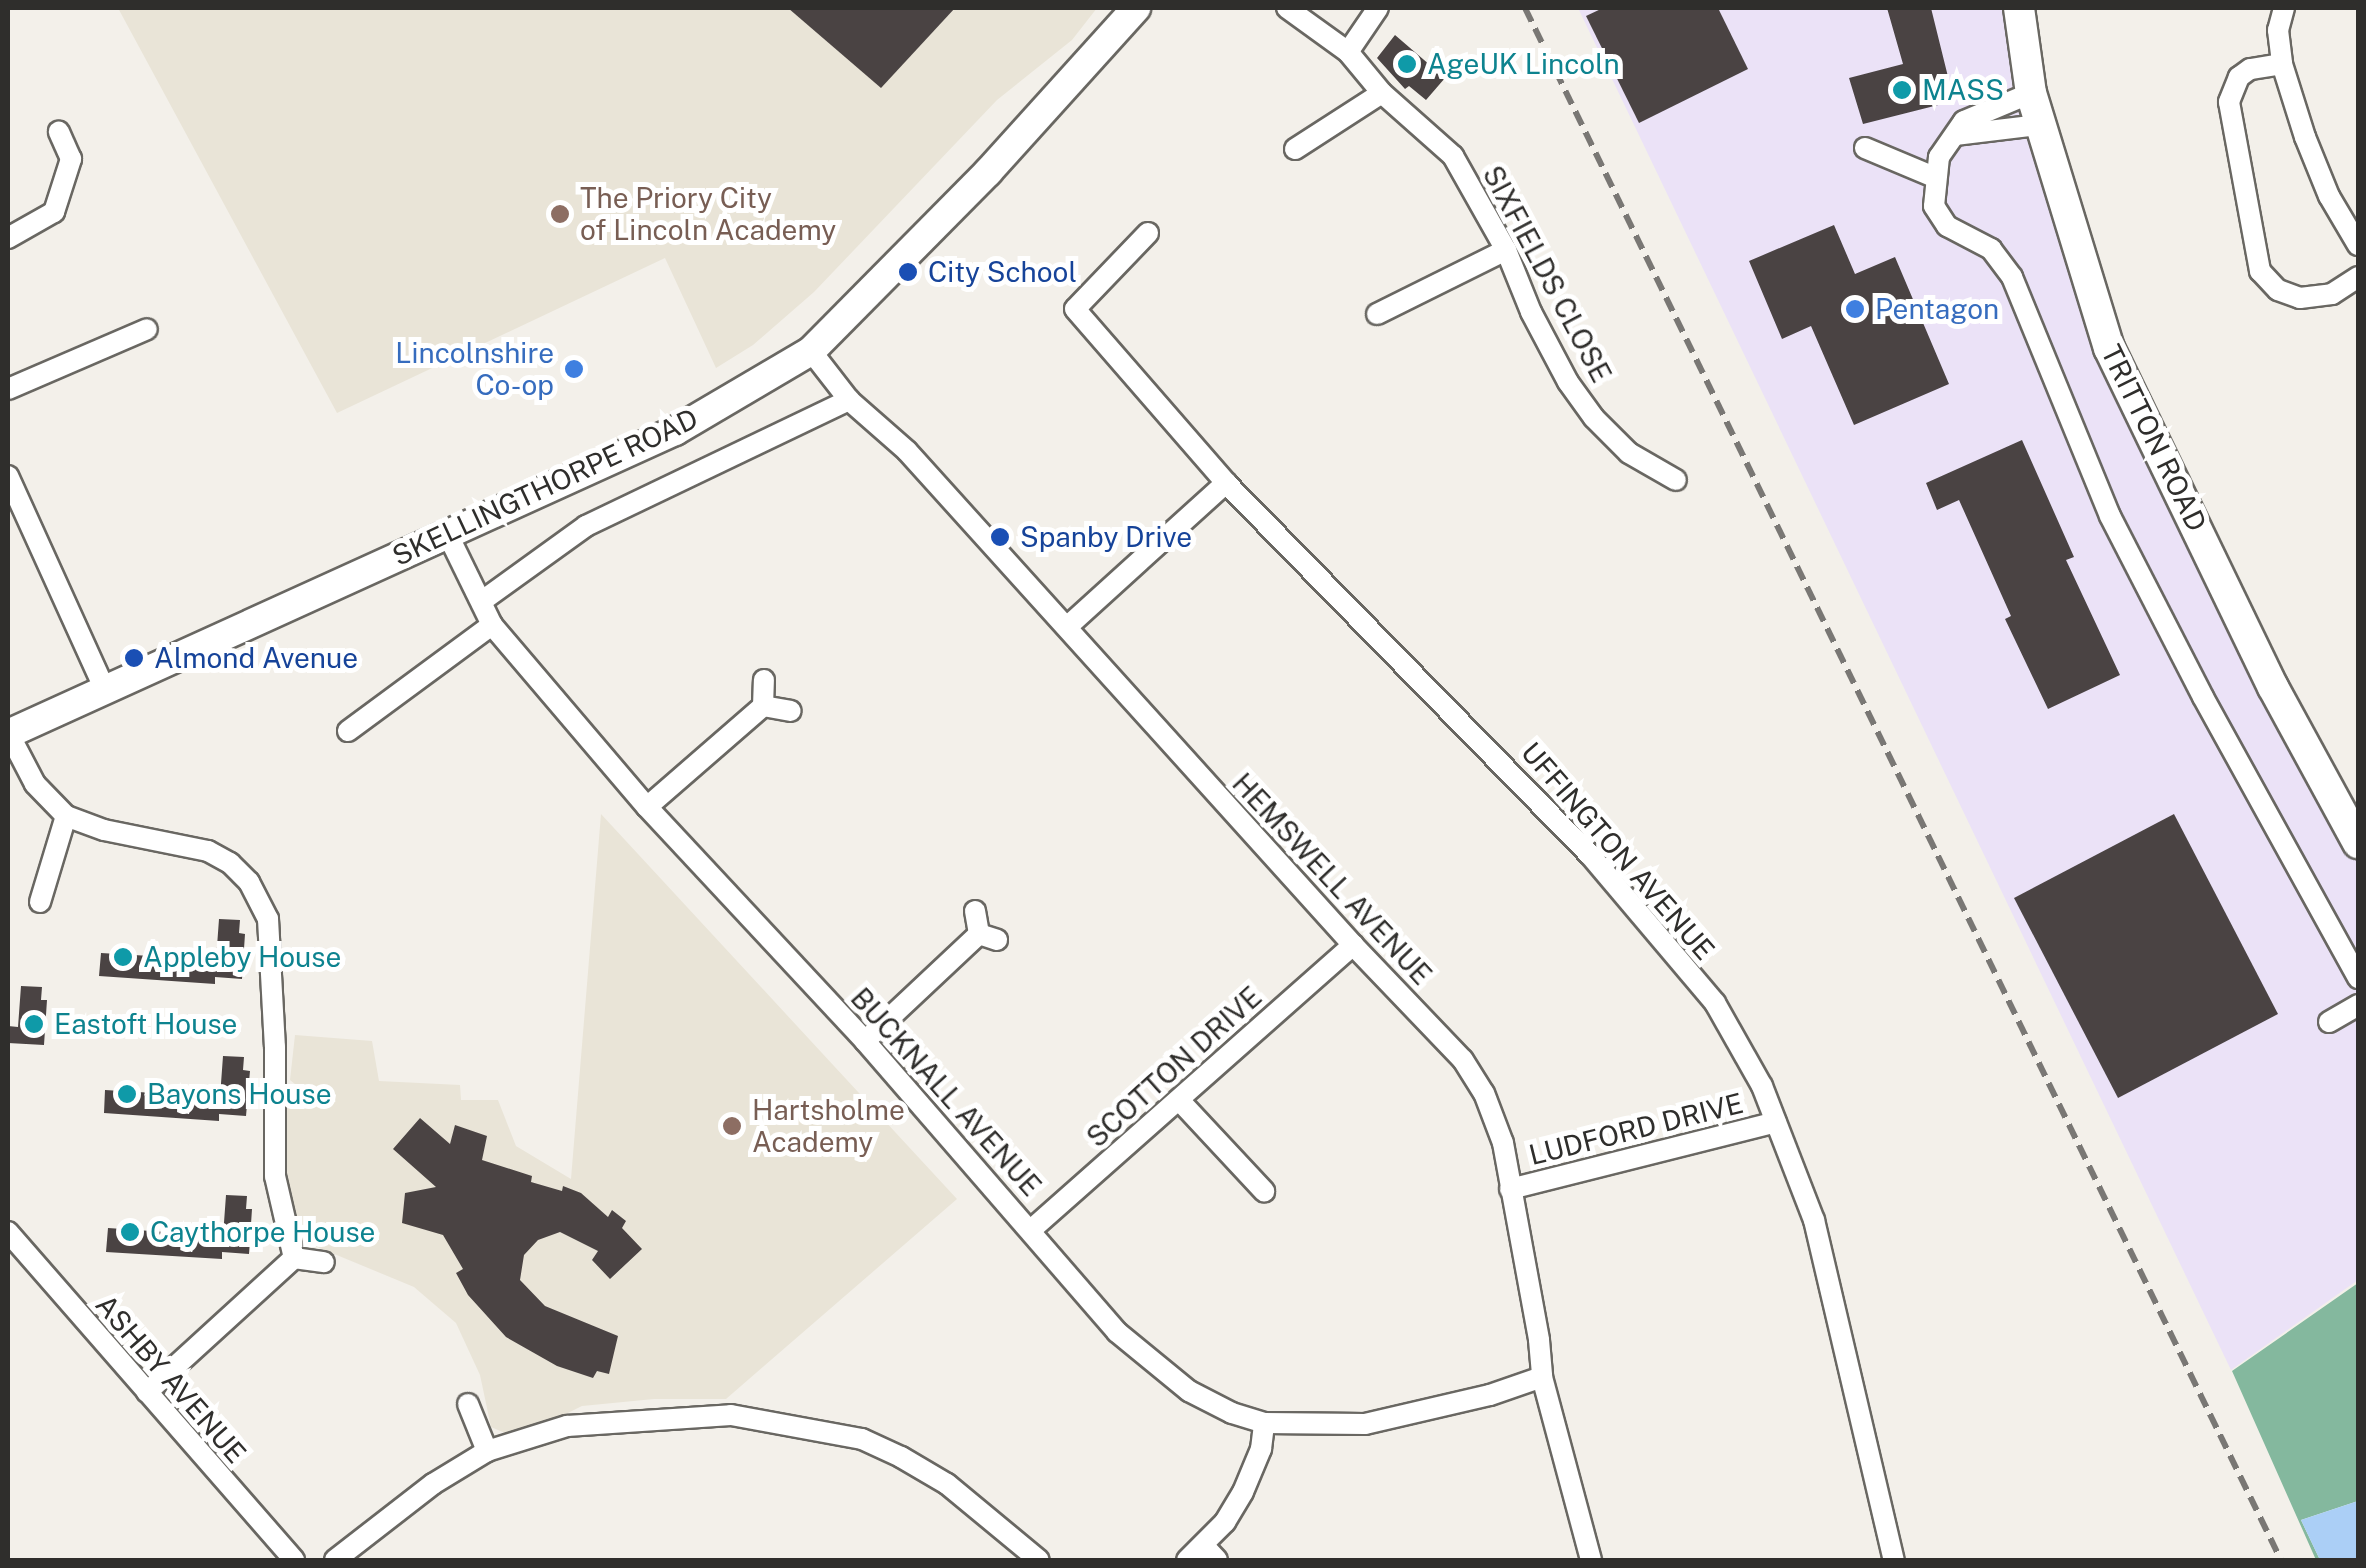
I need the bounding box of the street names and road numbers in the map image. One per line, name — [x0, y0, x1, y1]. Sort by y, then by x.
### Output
street label: SIXFIELDS CLOSE — [1476, 160, 1618, 388]
street label: TRITTON ROAD — [2094, 339, 2214, 537]
street label: SKELLINGTHORPE ROAD — [387, 401, 703, 573]
street label: UFFINGTON AVENUE — [1514, 735, 1722, 967]
street label: HEMSWELL AVENUE — [1225, 766, 1439, 992]
street label: SCOTTON DRIVE — [1080, 980, 1268, 1154]
street label: BUCKNALL AVENUE — [844, 981, 1048, 1203]
street label: LUDFORD DRIVE — [1526, 1086, 1746, 1172]
street label: ASHBY AVENUE — [89, 1288, 253, 1470]

